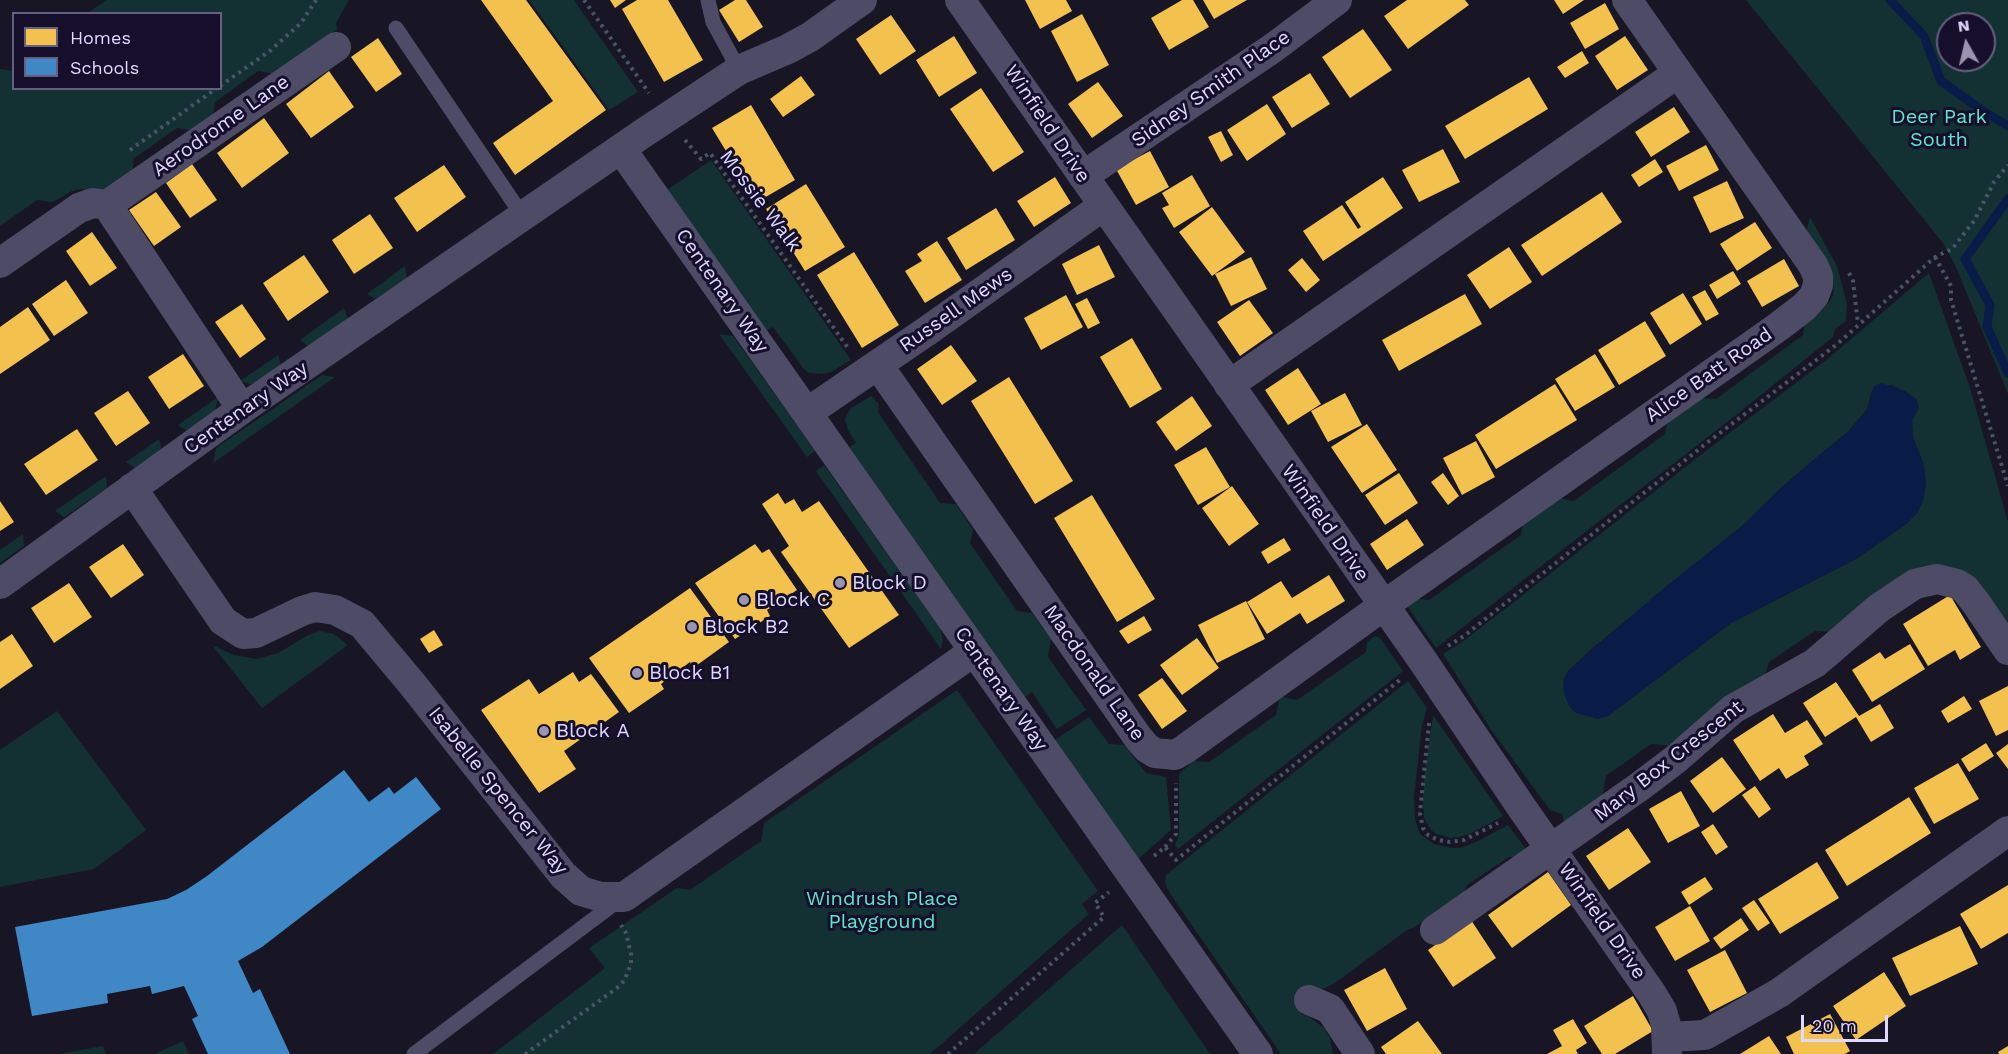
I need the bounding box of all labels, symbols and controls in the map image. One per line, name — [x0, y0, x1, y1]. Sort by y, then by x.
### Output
legend — [12, 12, 222, 90]
north arrow — [1936, 12, 1996, 72]
text: N — [1957, 15, 1971, 36]
street label: Sidney Smith Place — [1127, 25, 1295, 153]
text: Homes — [70, 27, 131, 48]
text: Schools — [70, 57, 139, 78]
street label: Winfield Drive — [999, 61, 1095, 187]
street label: Aerodrome Lane — [148, 70, 294, 182]
park label: Deer Park South — [1891, 105, 1987, 152]
street label: Mossie Walk — [714, 146, 806, 256]
street label: Centenary Way — [670, 224, 774, 358]
street label: Russell Mews — [895, 262, 1017, 358]
street label: Alice Batt Road — [1641, 322, 1777, 428]
street label: Centenary Way — [179, 356, 313, 460]
street label: Winfield Drive — [1276, 460, 1374, 586]
place label: Block D — [852, 571, 927, 595]
marker: Block D — [833, 576, 847, 590]
place label: Block C — [756, 588, 830, 612]
marker: Block C — [737, 593, 751, 607]
street label: Macdonald Lane — [1038, 600, 1150, 746]
place label: Block B2 — [704, 615, 789, 639]
marker: Block B2 — [685, 620, 699, 634]
street label: Centenary Way — [949, 622, 1053, 756]
place label: Block B1 — [649, 661, 730, 685]
marker: Block B1 — [630, 666, 644, 680]
street label: Mary Box Crescent — [1590, 695, 1748, 827]
street label: Isabelle Spencer Way — [423, 702, 573, 880]
place label: Block A — [556, 719, 630, 743]
marker: Block A — [537, 724, 551, 738]
street label: Winfield Drive — [1553, 858, 1651, 984]
park label: Windrush Place Playground — [806, 887, 958, 934]
scale bar — [1804, 1003, 1891, 1041]
text: 20 m — [1812, 1015, 1857, 1036]

